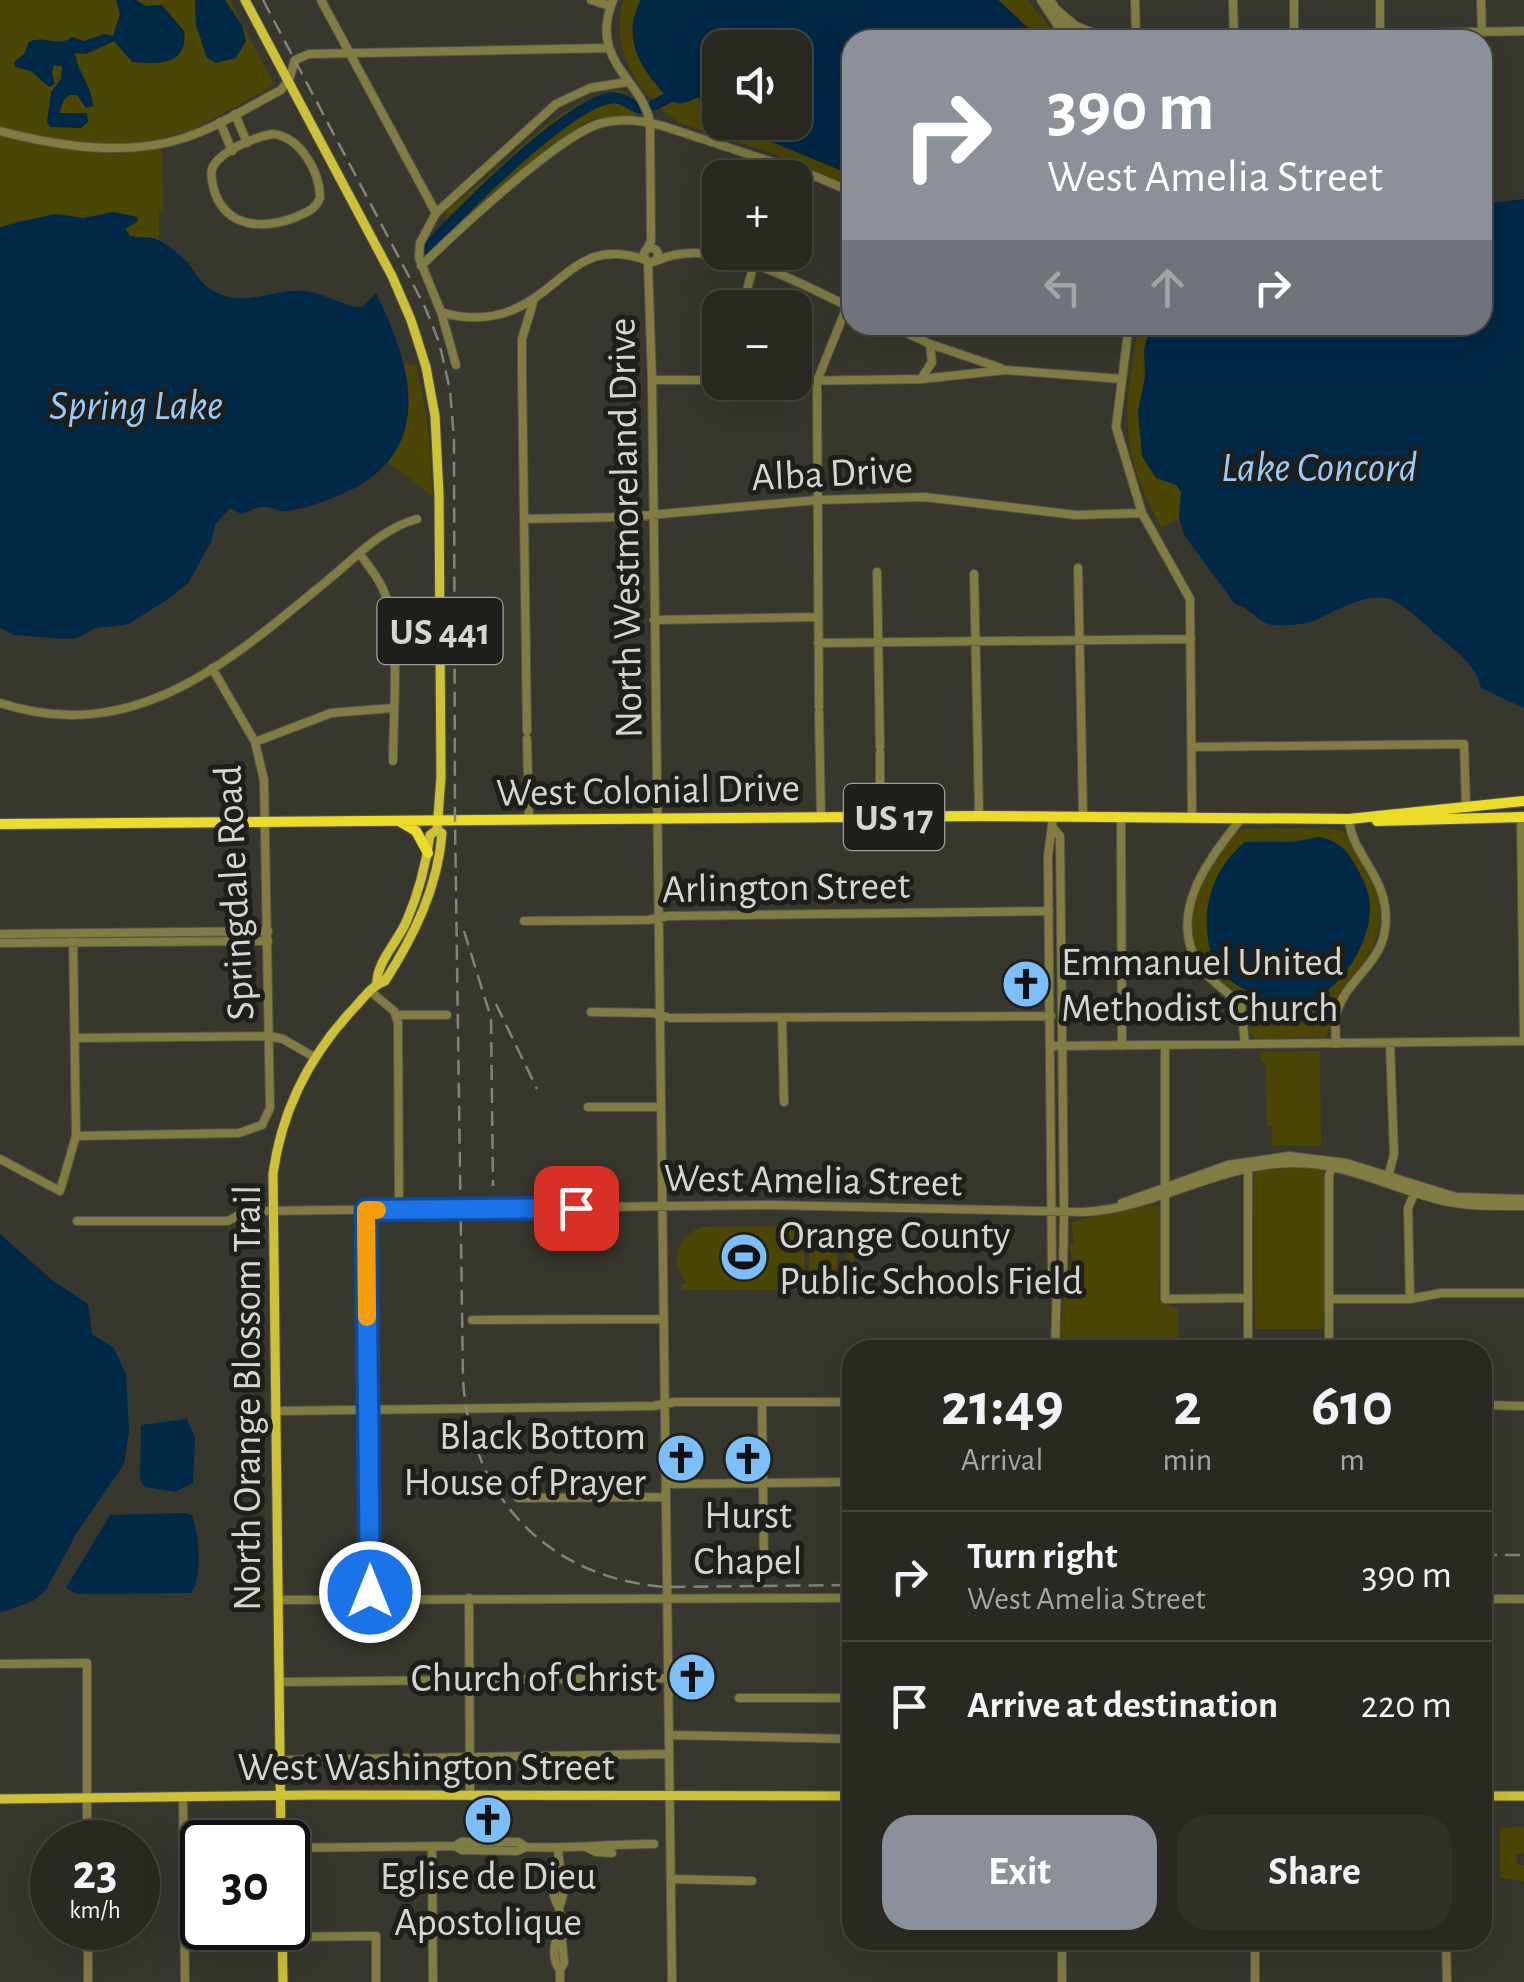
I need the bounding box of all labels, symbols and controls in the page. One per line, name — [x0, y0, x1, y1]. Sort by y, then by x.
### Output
map controls — [702, 30, 812, 400]
button: sound — [702, 30, 812, 140]
icon: right — [882, 70, 1012, 200]
text: 390 m — [1047, 73, 1215, 143]
text: West Amelia Street — [1047, 155, 1383, 200]
button: + — [702, 160, 812, 270]
icon: left — [1035, 260, 1090, 315]
icon: ahead — [1140, 260, 1195, 315]
icon: right — [1245, 260, 1300, 315]
button: − — [702, 290, 812, 400]
street label: North Westmoreland Drive — [602, 317, 650, 739]
water label: Spring Lake — [49, 385, 223, 428]
water label: Lake Concord — [1221, 447, 1417, 489]
street label: Alba Drive — [750, 450, 914, 498]
road number: US 441 — [378, 598, 502, 664]
street label: Springdale Road — [208, 764, 262, 1021]
street label: West Colonial Drive — [496, 768, 800, 814]
road number: US 17 — [844, 784, 944, 850]
street label: Arlington Street — [662, 866, 911, 910]
place label: Emmanuel United Methodist Church — [1061, 943, 1343, 1029]
church icon: Emmanuel United Methodist Church — [1000, 958, 1052, 1010]
street label: West Amelia Street — [663, 1158, 963, 1204]
pin — [534, 1166, 619, 1251]
icon: arrive — [549, 1181, 604, 1236]
street label: North Orange Blossom Trail — [228, 1185, 268, 1611]
place label: Orange County Public Schools Field — [779, 1216, 1083, 1302]
sports icon: Orange County Public Schools Field — [718, 1231, 770, 1283]
text: 21:49 — [941, 1376, 1064, 1436]
text: 2 — [1173, 1376, 1202, 1436]
text: 610 — [1311, 1376, 1393, 1436]
place label: Black Bottom House of Prayer — [403, 1417, 646, 1503]
church icon: Black Bottom House of Prayer — [655, 1432, 707, 1484]
church icon: Hurst Chapel — [722, 1433, 774, 1485]
text: Arrival — [961, 1444, 1043, 1476]
text: min — [1163, 1444, 1212, 1476]
text: m — [1339, 1444, 1365, 1476]
place label: Hurst Chapel — [694, 1496, 802, 1582]
text: Turn right — [967, 1538, 1117, 1576]
position arrow — [318, 1540, 422, 1644]
icon: right — [882, 1549, 937, 1604]
text: 390 m — [1362, 1557, 1452, 1595]
text: West Amelia Street — [967, 1583, 1206, 1615]
church icon: Church of Christ — [666, 1651, 718, 1703]
place label: Church of Christ — [411, 1659, 657, 1699]
icon: arrive — [882, 1679, 937, 1734]
text: Arrive at destination — [967, 1687, 1278, 1725]
text: 220 m — [1361, 1687, 1452, 1725]
street label: West Washington Street — [238, 1748, 615, 1788]
church icon: Eglise de Dieu Apostolique — [462, 1794, 514, 1846]
button: Exit — [882, 1815, 1157, 1930]
button: Share — [1177, 1815, 1452, 1930]
speed limit sign: 30 — [180, 1820, 310, 1950]
text: 23 — [72, 1848, 118, 1898]
place label: Eglise de Dieu Apostolique — [380, 1857, 596, 1943]
text: km/h — [69, 1898, 121, 1923]

